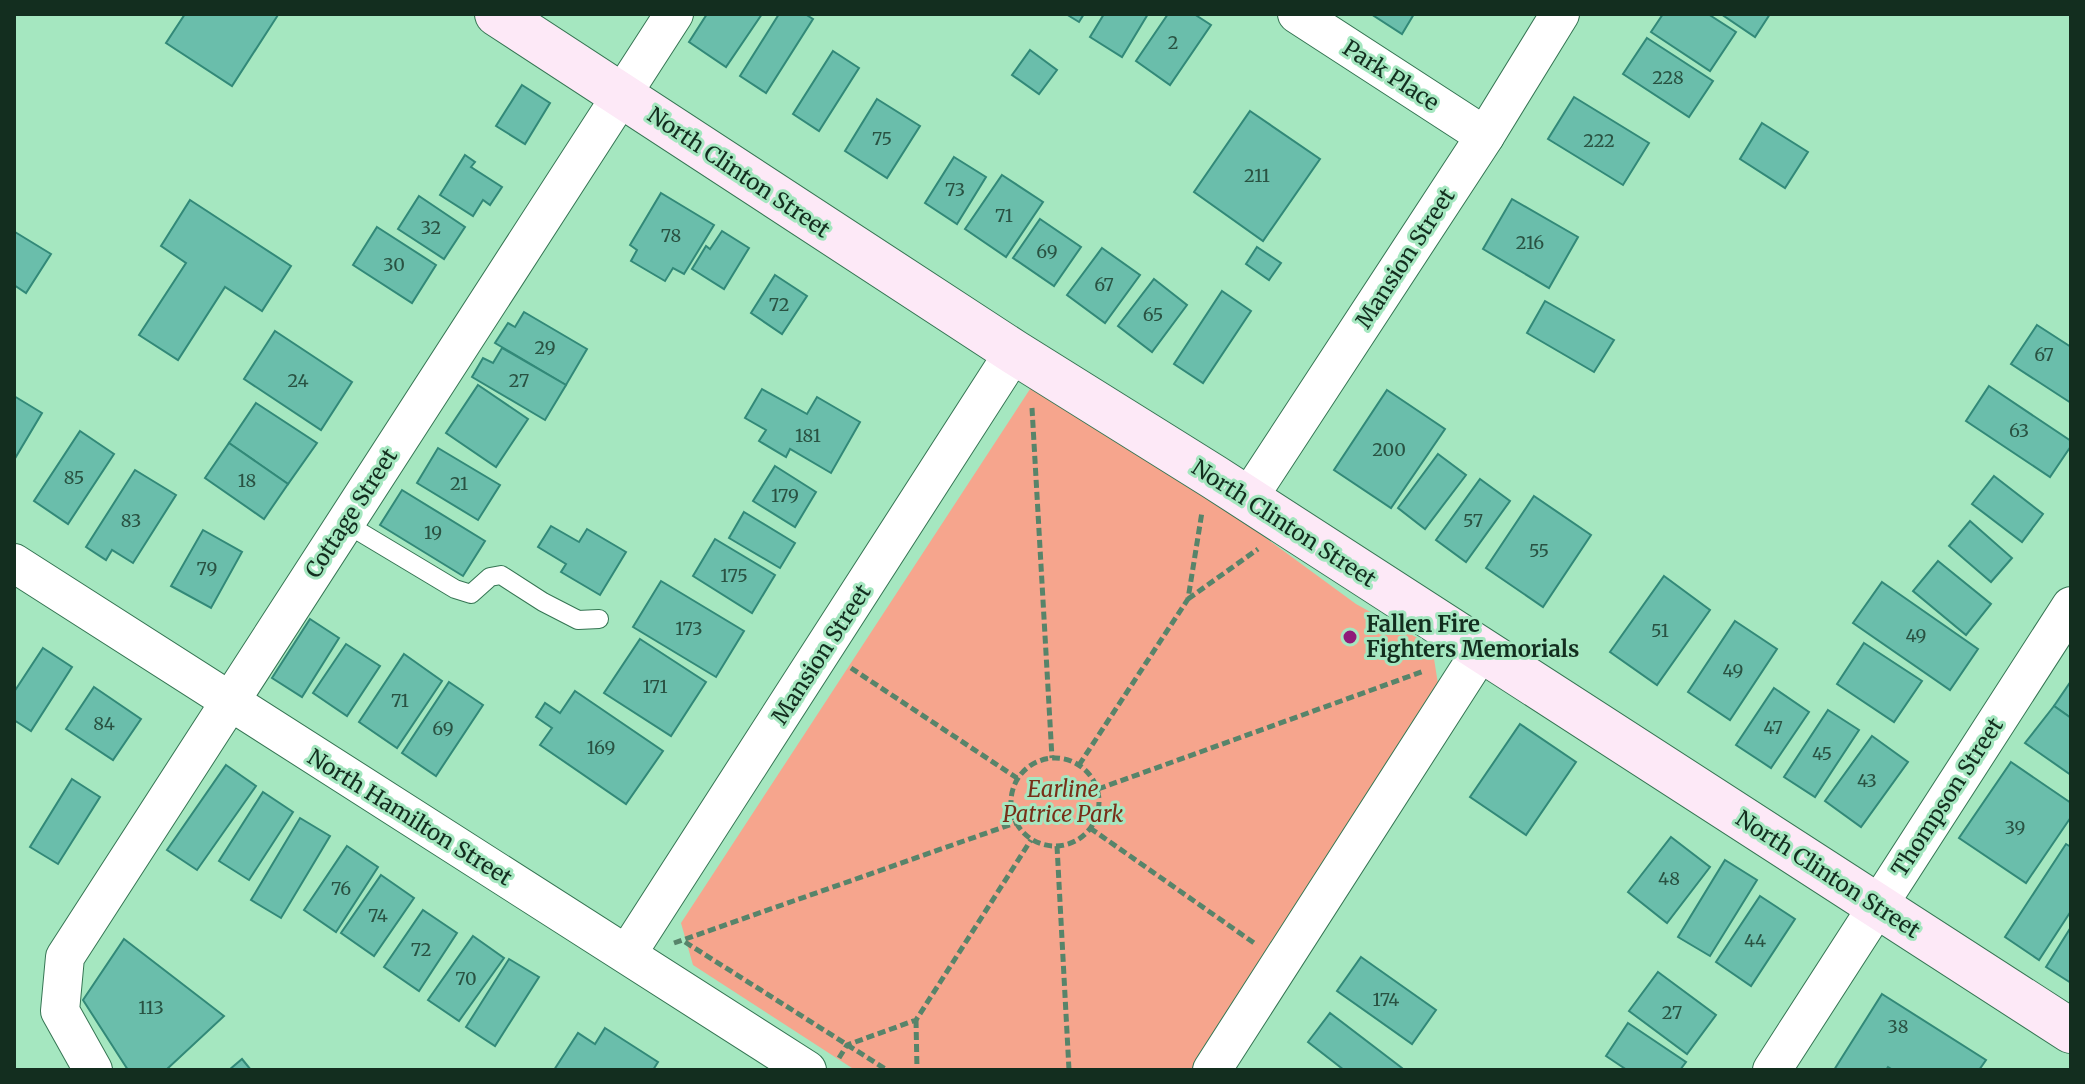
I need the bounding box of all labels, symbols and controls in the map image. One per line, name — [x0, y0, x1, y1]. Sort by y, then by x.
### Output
house number: 2 — [1168, 31, 1178, 54]
street label: Park Place — [1338, 34, 1444, 116]
house number: 228 — [1652, 66, 1684, 89]
street label: North Clinton Street — [643, 101, 836, 244]
house number: 75 — [872, 127, 892, 150]
house number: 222 — [1583, 129, 1615, 152]
house number: 211 — [1244, 164, 1270, 187]
house number: 73 — [945, 178, 965, 201]
street label: Mansion Street — [1349, 182, 1461, 333]
house number: 71 — [995, 204, 1013, 227]
house number: 32 — [421, 216, 441, 239]
house number: 78 — [661, 224, 681, 247]
house number: 216 — [1516, 231, 1544, 254]
house number: 69 — [1036, 240, 1058, 263]
house number: 30 — [383, 253, 405, 276]
house number: 67 — [1094, 273, 1114, 296]
house number: 72 — [769, 293, 789, 316]
house number: 65 — [1143, 303, 1163, 326]
house number: 29 — [534, 336, 556, 359]
house number: 67 — [2034, 343, 2054, 366]
house number: 24 — [287, 369, 309, 392]
house number: 27 — [509, 369, 529, 392]
house number: 63 — [2009, 419, 2029, 442]
house number: 181 — [795, 424, 821, 447]
house number: 200 — [1372, 438, 1406, 461]
street label: Cottage Street — [299, 443, 404, 583]
street label: North Clinton Street — [1187, 453, 1382, 593]
house number: 85 — [64, 466, 84, 489]
house number: 18 — [238, 469, 256, 492]
house number: 21 — [450, 472, 468, 495]
house number: 179 — [771, 484, 799, 507]
house number: 83 — [121, 509, 141, 532]
house number: 57 — [1463, 509, 1483, 532]
house number: 19 — [424, 521, 442, 544]
house number: 55 — [1529, 539, 1549, 562]
house number: 79 — [197, 557, 217, 580]
house number: 175 — [720, 564, 748, 587]
street label: Mansion Street — [765, 578, 877, 729]
place label: Fallen Fire Fighters Memorials — [1366, 610, 1579, 663]
house number: 173 — [675, 617, 703, 640]
house number: 51 — [1651, 619, 1669, 642]
house number: 49 — [1906, 624, 1926, 647]
marker: Fallen Fire Fighters Memorials — [1341, 628, 1359, 646]
house number: 49 — [1723, 659, 1743, 682]
house number: 171 — [642, 675, 668, 698]
house number: 71 — [391, 689, 409, 712]
house number: 84 — [93, 712, 115, 735]
street label: Thompson Street — [1885, 712, 2009, 882]
house number: 47 — [1763, 716, 1783, 739]
house number: 69 — [432, 717, 454, 740]
house number: 169 — [587, 736, 615, 759]
house number: 45 — [1812, 742, 1832, 765]
street label: North Hamilton Street — [302, 743, 518, 892]
house number: 43 — [1857, 769, 1877, 792]
park label: Earline Patrice Park — [1003, 775, 1123, 828]
street label: North Clinton Street — [1731, 804, 1926, 944]
house number: 39 — [2005, 816, 2025, 839]
house number: 48 — [1658, 867, 1680, 890]
house number: 76 — [331, 877, 351, 900]
house number: 74 — [368, 904, 388, 927]
house number: 44 — [1744, 929, 1766, 952]
house number: 72 — [411, 938, 431, 961]
house number: 70 — [455, 967, 477, 990]
house number: 174 — [1373, 988, 1399, 1011]
house number: 113 — [138, 996, 164, 1019]
house number: 27 — [1662, 1001, 1682, 1024]
house number: 38 — [1888, 1015, 1908, 1038]

